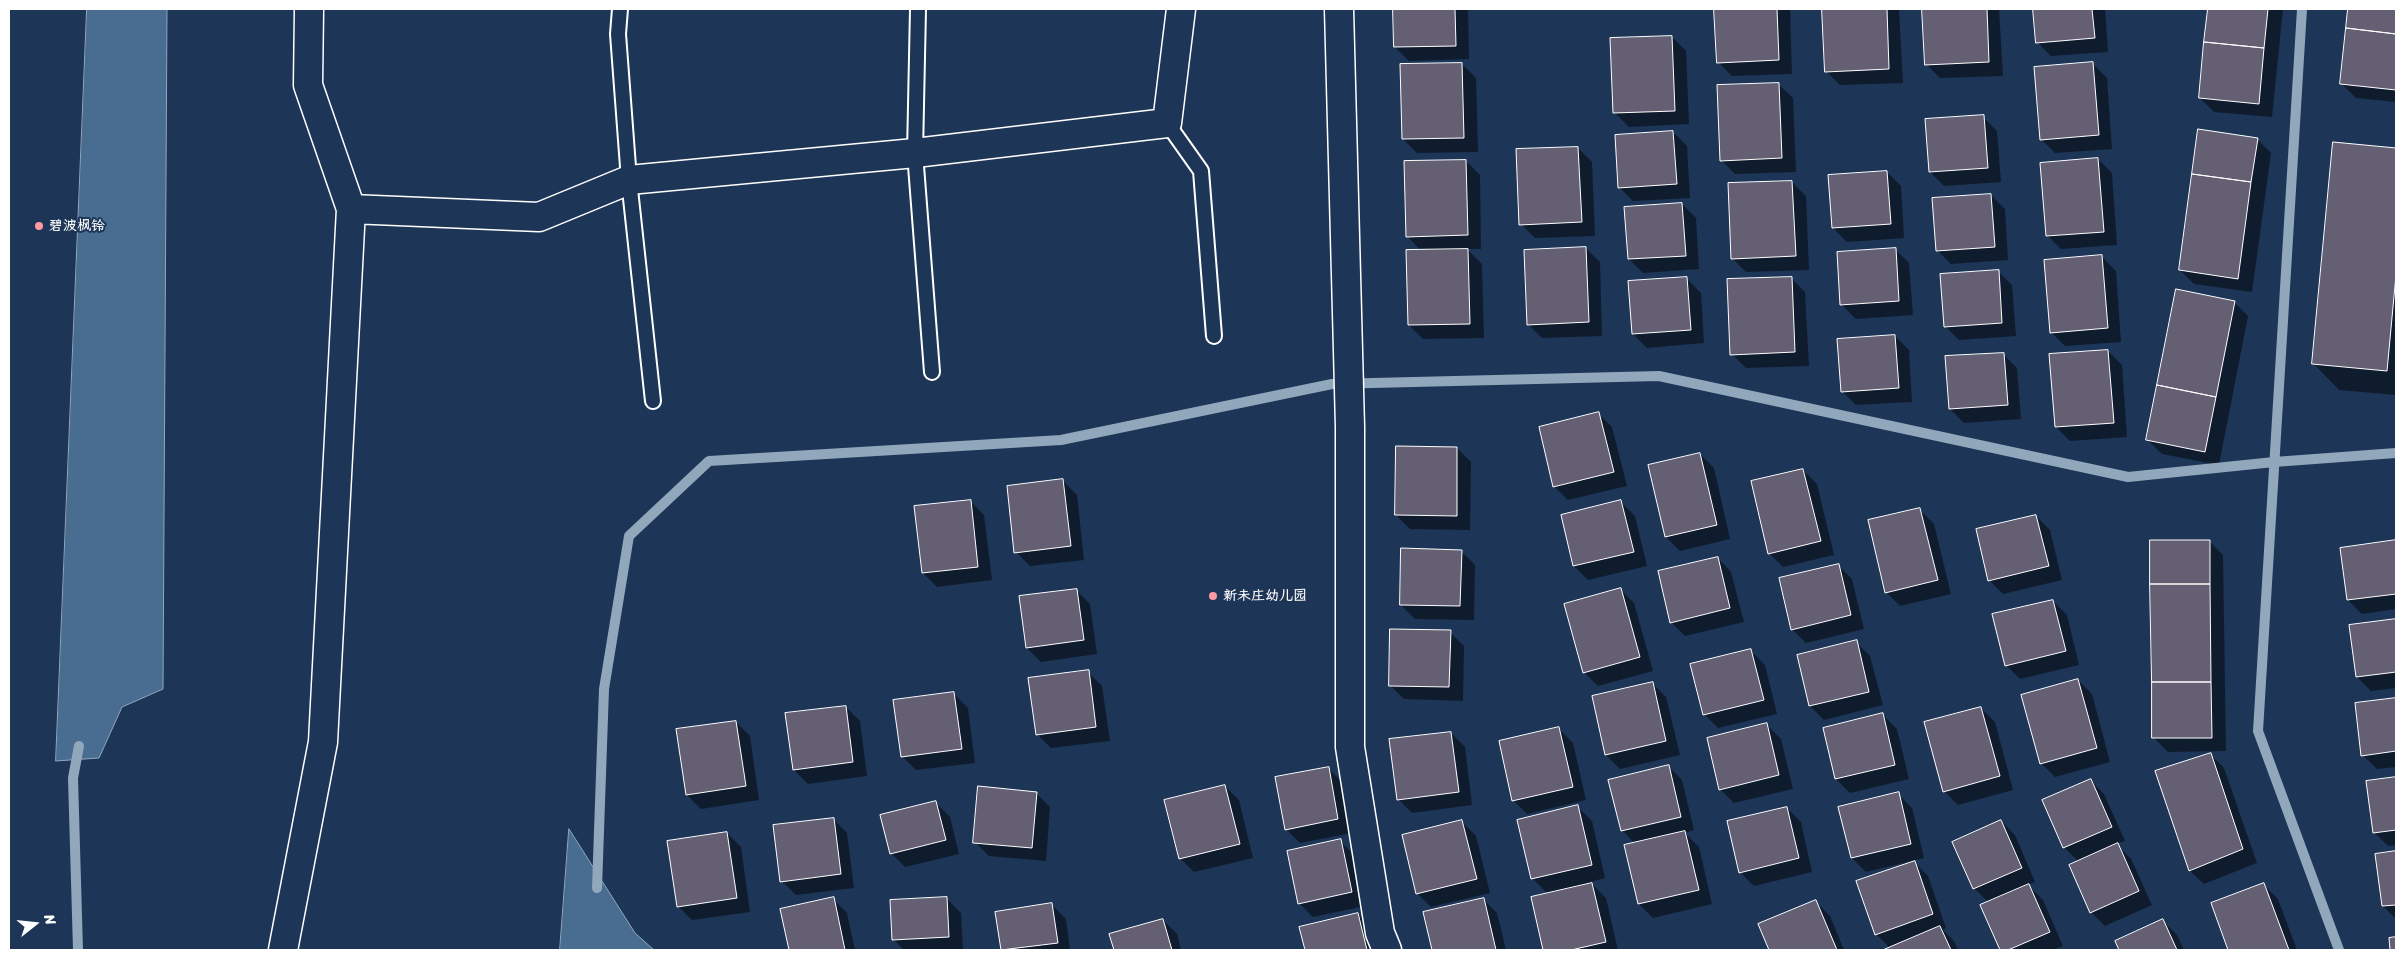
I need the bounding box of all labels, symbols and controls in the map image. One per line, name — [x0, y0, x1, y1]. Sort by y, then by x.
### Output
place label: 碧波枫铃 — [49, 218, 105, 234]
marker: 碧波枫铃 — [33, 220, 45, 232]
place label: 新未庄幼儿园 — [1223, 588, 1307, 604]
marker: 新未庄幼儿园 — [1207, 590, 1219, 602]
north arrow — [10, 899, 60, 949]
text: N — [37, 912, 63, 928]

